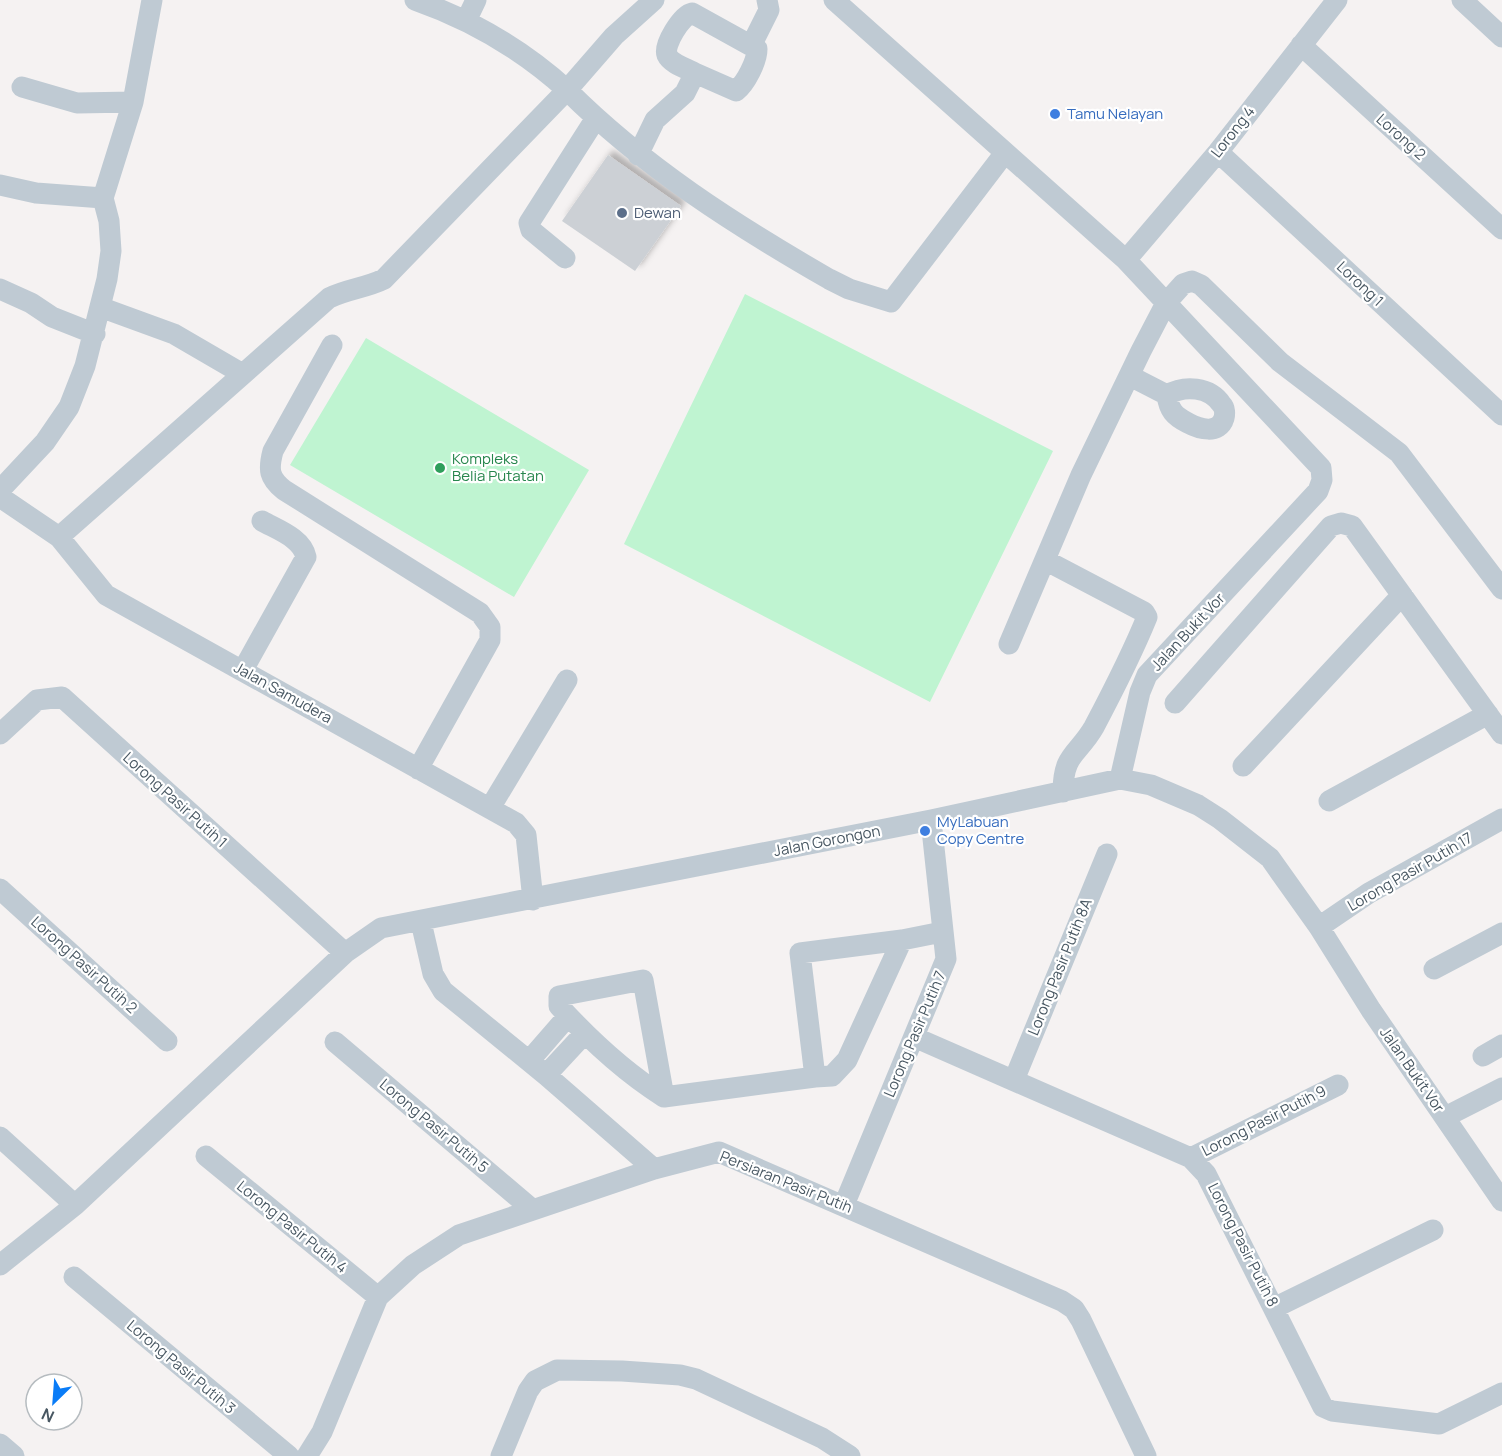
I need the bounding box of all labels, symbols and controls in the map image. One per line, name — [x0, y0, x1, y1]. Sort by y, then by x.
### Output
street label: Lorong 4 — [1206, 101, 1260, 162]
place label: Tamu Nelayan — [1067, 103, 1163, 124]
marker: Tamu Nelayan — [1048, 107, 1062, 121]
street label: Lorong 2 — [1372, 109, 1431, 165]
place label: Dewan — [634, 202, 681, 223]
marker: Dewan — [615, 206, 629, 220]
street label: Lorong 1 — [1332, 256, 1388, 311]
place label: Kompleks Belia Putatan — [452, 448, 544, 486]
marker: Kompleks Belia Putatan — [433, 461, 447, 475]
street label: Jalan Bukit Vor — [1146, 588, 1230, 675]
street label: Jalan Samudera — [230, 657, 336, 728]
street label: Lorong Pasir Putih 1 — [119, 747, 232, 852]
place label: MyLabuan Copy Centre — [937, 811, 1025, 849]
street label: Jalan Gorongon — [772, 820, 882, 861]
marker: MyLabuan Copy Centre — [918, 824, 932, 838]
street label: Lorong Pasir Putih 17 — [1343, 827, 1476, 916]
street label: Lorong Pasir Putih 8A — [1022, 895, 1097, 1038]
street label: Lorong Pasir Putih 2 — [27, 911, 142, 1018]
street label: Lorong Pasir Putih 7 — [878, 967, 951, 1100]
street label: Jalan Bukit Vor — [1375, 1023, 1450, 1117]
street label: Lorong Pasir Putih 5 — [375, 1074, 493, 1177]
street label: Lorong Pasir Putih 9 — [1198, 1080, 1330, 1161]
street label: Persiaran Pasir Putih — [717, 1145, 856, 1218]
street label: Lorong Pasir Putih 4 — [233, 1175, 352, 1278]
street label: Lorong Pasir Putih 8 — [1203, 1179, 1284, 1310]
street label: Lorong Pasir Putih 3 — [122, 1315, 240, 1418]
north arrow — [24, 1372, 84, 1432]
text: N — [38, 1403, 58, 1428]

